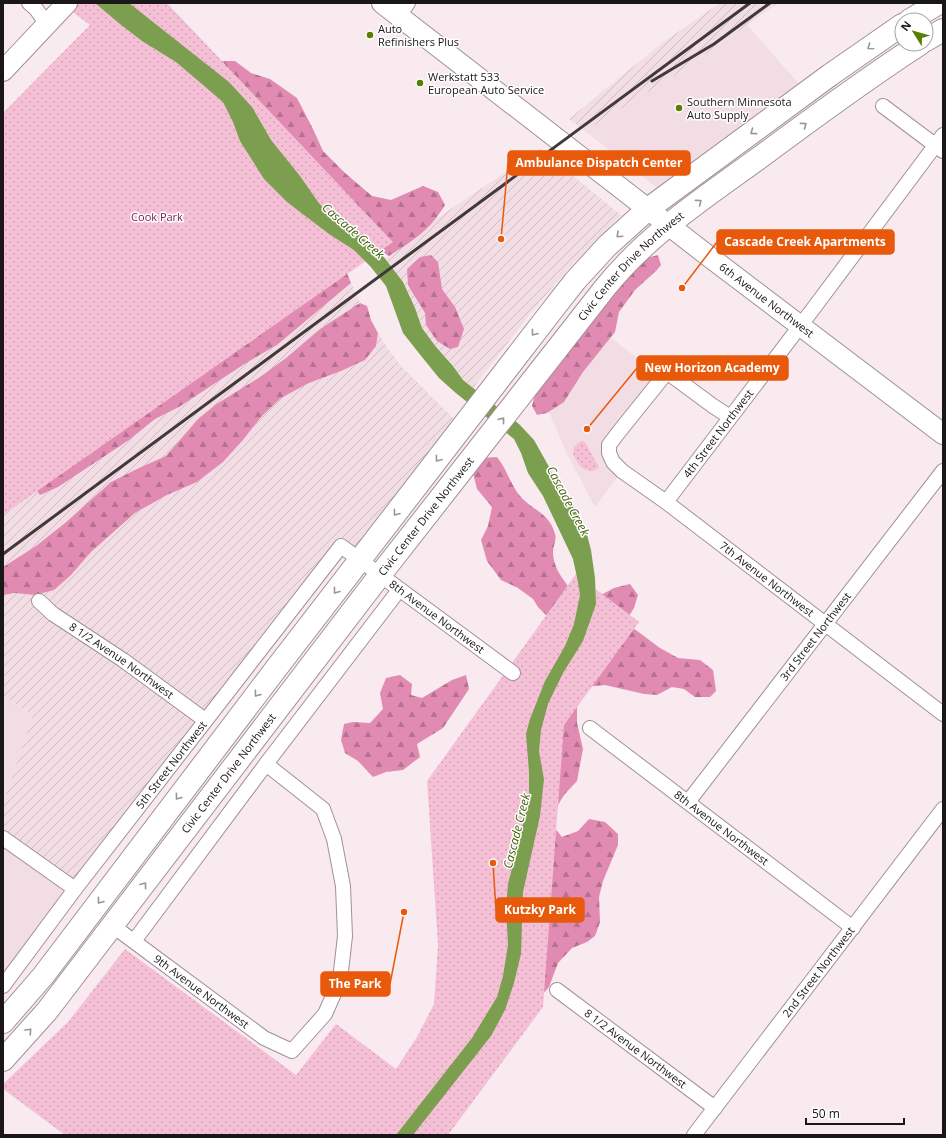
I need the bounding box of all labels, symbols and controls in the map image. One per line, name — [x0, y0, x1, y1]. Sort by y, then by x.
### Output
north arrow — [894, 12, 934, 52]
text: N — [897, 18, 914, 34]
place label: Auto Refinishers Plus — [378, 21, 459, 49]
marker: Auto Refinishers Plus — [365, 30, 375, 40]
one-way arrow — [867, 42, 874, 49]
place label: Werkstatt 533 European Auto Service — [428, 69, 544, 97]
marker: Werkstatt 533 European Auto Service — [415, 78, 425, 88]
place label: Southern Minnesota Auto Supply — [687, 94, 792, 122]
marker: Southern Minnesota Auto Supply — [674, 103, 684, 113]
one-way arrow — [800, 123, 807, 130]
one-way arrow — [751, 127, 758, 134]
callout: Ambulance Dispatch Center — [508, 151, 690, 175]
text: Ambulance Dispatch Center — [516, 154, 683, 171]
water label: Cascade Creek — [319, 199, 389, 263]
one-way arrow — [695, 200, 702, 207]
street label: Civic Center Drive Northwest — [574, 208, 687, 324]
park label: Cook Park — [131, 209, 183, 224]
one-way arrow — [616, 230, 623, 237]
callout: Cascade Creek Apartments — [717, 230, 894, 254]
text: Cascade Creek Apartments — [724, 233, 886, 250]
street label: 6th Avenue Northwest — [717, 259, 817, 341]
one-way arrow — [532, 329, 539, 336]
callout: New Horizon Academy — [637, 356, 788, 380]
text: New Horizon Academy — [644, 359, 780, 376]
street label: 4th Street Northwest — [679, 386, 756, 481]
one-way arrow — [497, 417, 504, 424]
street label: Civic Center Drive Northwest — [374, 453, 477, 579]
one-way arrow — [436, 454, 443, 461]
water label: Cascade Creek — [543, 463, 595, 540]
one-way arrow — [394, 509, 401, 516]
street label: 7th Avenue Northwest — [717, 538, 817, 620]
street label: 8th Avenue Northwest — [386, 576, 488, 657]
one-way arrow — [334, 586, 341, 593]
street label: 3rd Street Northwest — [776, 589, 854, 683]
street label: 8 1/2 Avenue Northwest — [67, 619, 177, 702]
one-way arrow — [255, 689, 262, 696]
street label: Civic Center Drive Northwest — [178, 710, 279, 836]
street label: 5th Street Northwest — [132, 717, 210, 812]
street label: 8th Avenue Northwest — [671, 787, 772, 868]
water label: Cascade Creek — [499, 790, 534, 870]
one-way arrow — [176, 793, 183, 800]
one-way arrow — [140, 883, 147, 890]
one-way arrow — [97, 897, 105, 904]
callout: Kutzky Park — [496, 898, 584, 922]
text: Kutzky Park — [504, 901, 577, 918]
street label: 2nd Street Northwest — [779, 923, 858, 1020]
street label: 9th Avenue Northwest — [151, 951, 252, 1031]
callout: The Park — [321, 972, 390, 996]
text: The Park — [329, 975, 382, 992]
street label: 8 1/2 Avenue Northwest — [582, 1005, 690, 1091]
one-way arrow — [24, 1028, 32, 1036]
scale bar — [806, 1100, 904, 1126]
text: 50 m — [812, 1105, 840, 1122]

